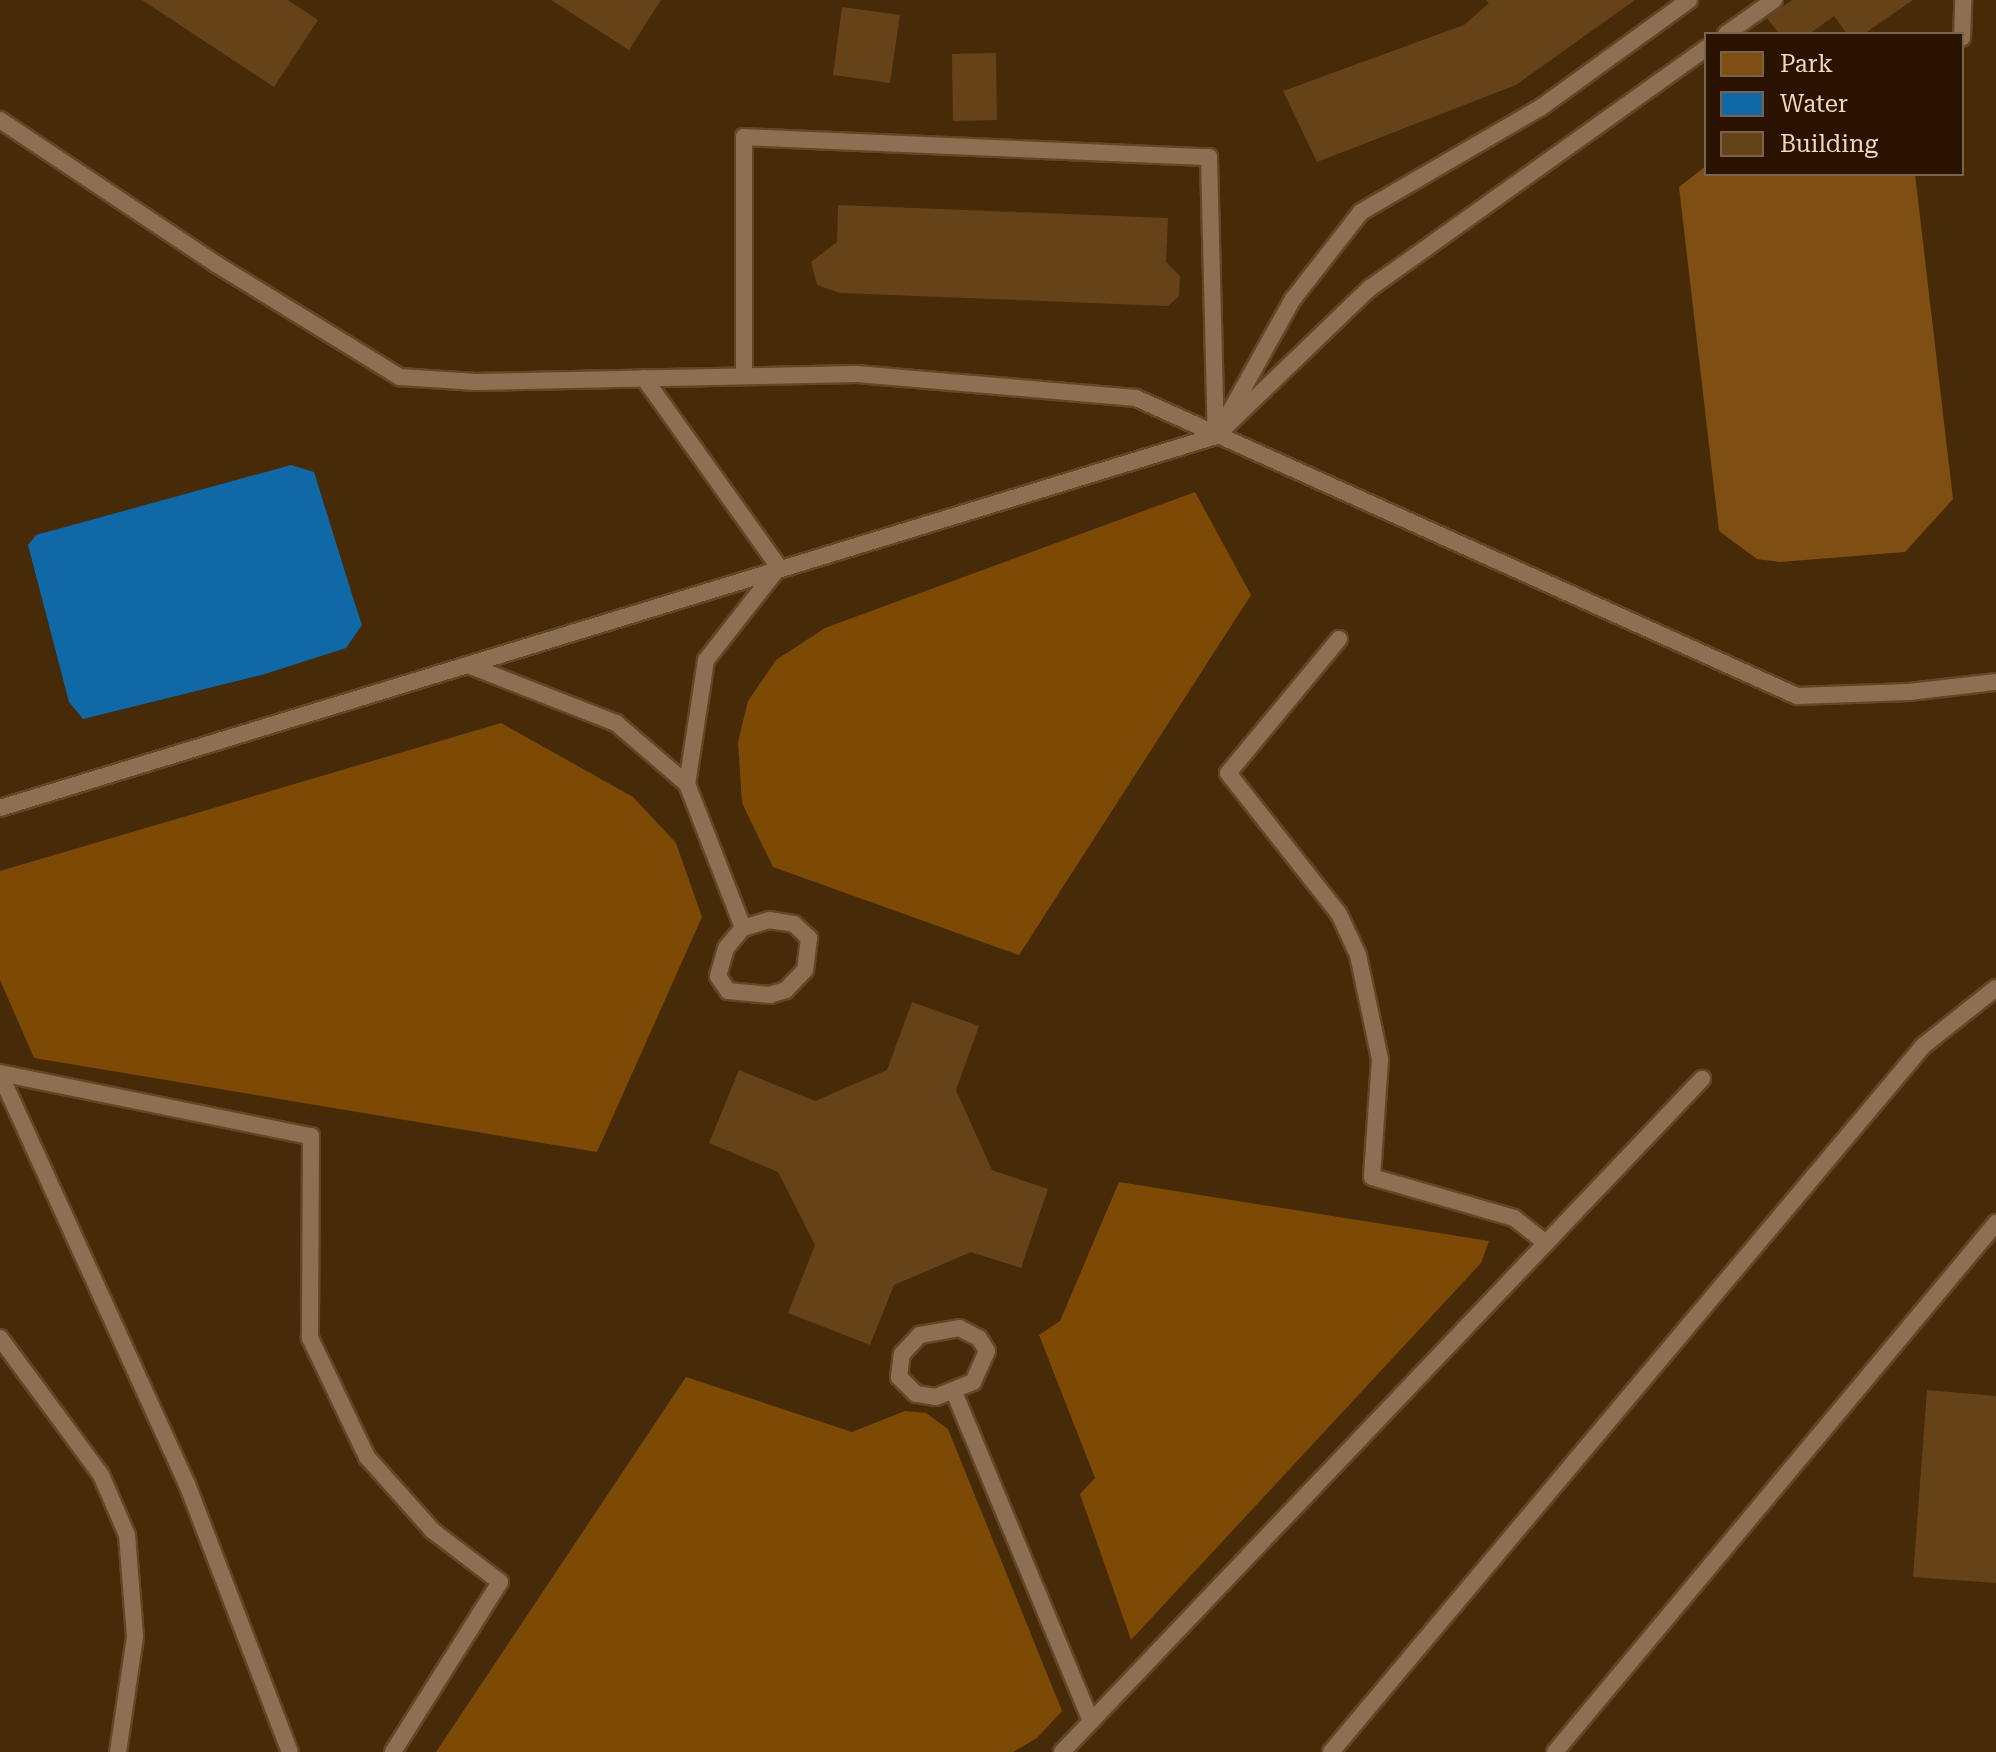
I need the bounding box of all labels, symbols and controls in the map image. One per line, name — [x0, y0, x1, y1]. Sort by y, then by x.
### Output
legend — [1704, 32, 1964, 176]
text: Park — [1780, 50, 1833, 78]
text: Water — [1780, 90, 1848, 118]
text: Building — [1780, 130, 1878, 158]

